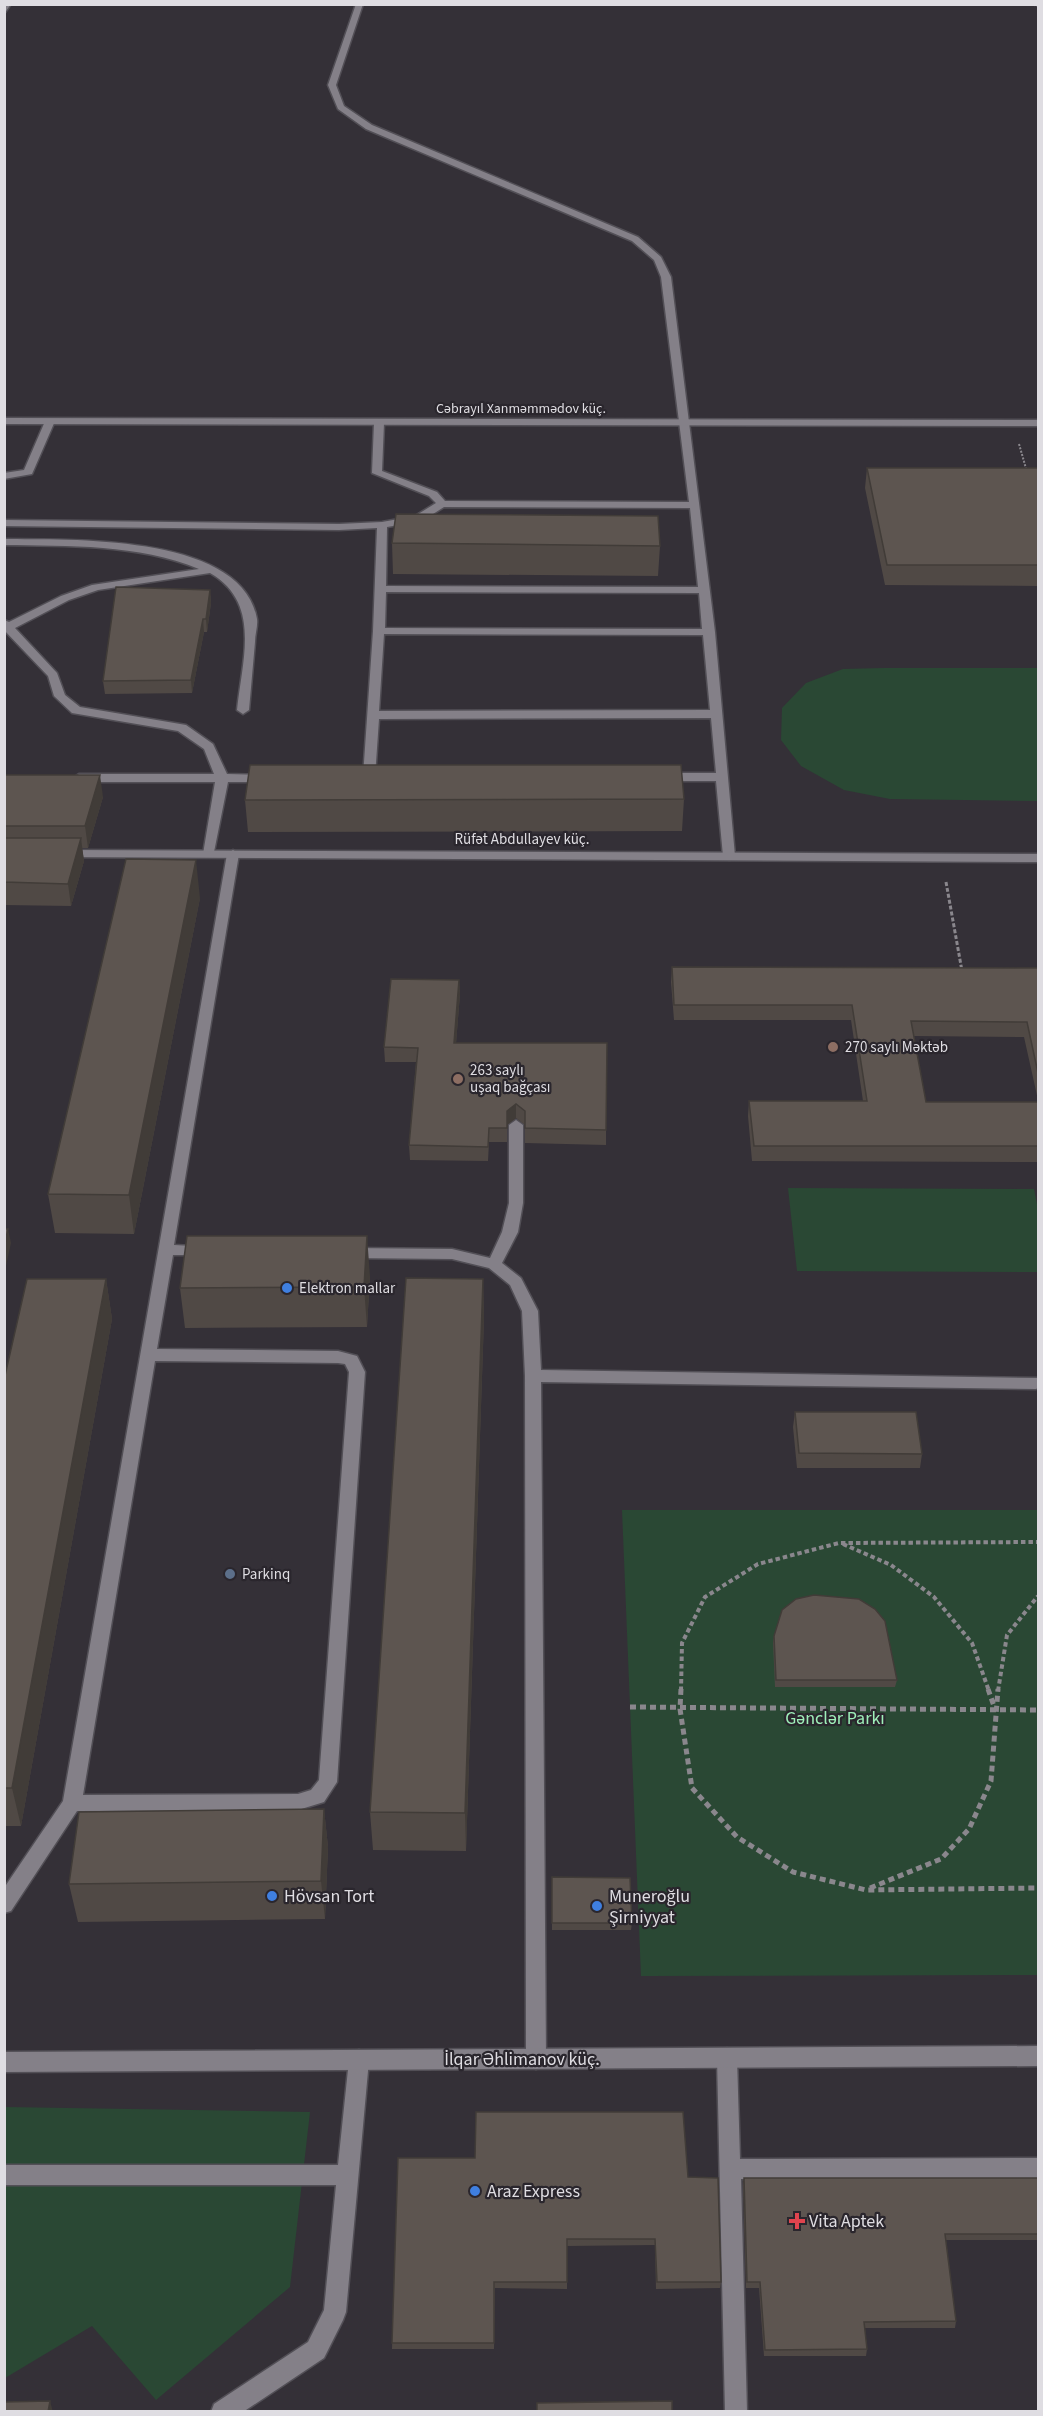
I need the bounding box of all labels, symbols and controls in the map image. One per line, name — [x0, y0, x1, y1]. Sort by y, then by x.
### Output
street label: Cəbrayıl Xanməmmədov küç. — [436, 399, 606, 419]
street label: Rüfət Abdullayev küç. — [455, 829, 589, 850]
place label: 270 saylı Məktəb — [845, 1037, 948, 1058]
marker: 270 saylı Məktəb — [826, 1040, 840, 1054]
place label: 263 saylı uşaq bağçası — [470, 1060, 551, 1098]
marker: 263 saylı uşaq bağçası — [451, 1072, 465, 1086]
place label: Elektron mallar — [299, 1278, 396, 1299]
marker: Elektron mallar — [280, 1281, 294, 1295]
place label: Parkinq — [242, 1564, 290, 1585]
marker: Parkinq — [223, 1567, 237, 1581]
park label: Gənclər Parkı — [785, 1706, 885, 1731]
place label: Hövsan Tort — [284, 1884, 374, 1909]
place label: Muneroğlu Şirniyyat — [609, 1884, 690, 1930]
marker: Hövsan Tort — [265, 1889, 279, 1903]
marker: Muneroğlu Şirniyyat — [590, 1899, 604, 1913]
street label: İlqar Əhlimanov küç. — [444, 2047, 600, 2072]
place label: Araz Express — [487, 2179, 580, 2204]
marker: Araz Express — [468, 2184, 482, 2198]
place label: Vita Aptek — [809, 2209, 884, 2234]
marker: Vita Aptek — [790, 2214, 804, 2228]

